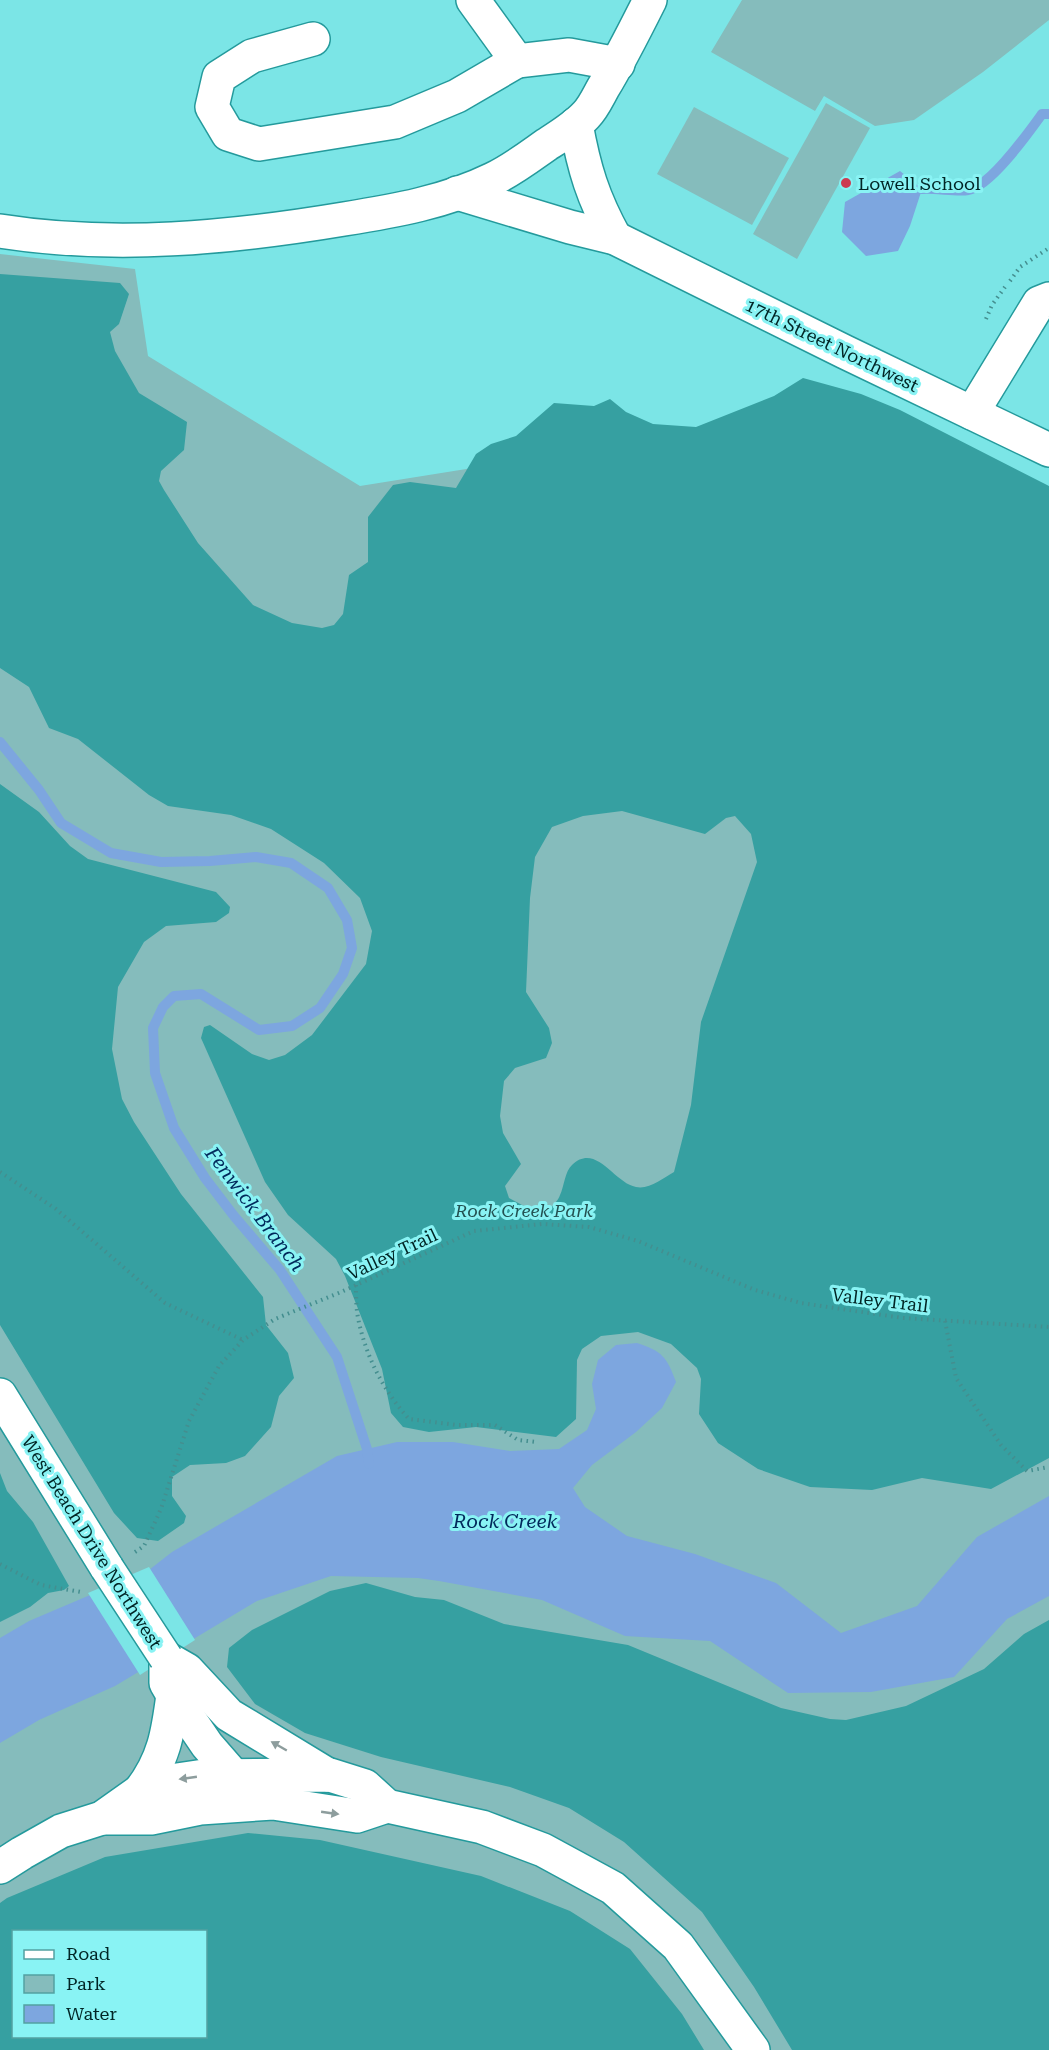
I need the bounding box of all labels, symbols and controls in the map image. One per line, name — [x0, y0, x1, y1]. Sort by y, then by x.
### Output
place label: Lowell School — [858, 173, 981, 194]
marker: Lowell School — [839, 176, 853, 190]
street label: 17th Street Northwest — [742, 294, 922, 396]
water label: Fenwick Branch — [200, 1141, 310, 1276]
park label: Rock Creek Park — [454, 1200, 593, 1221]
street label: Valley Trail — [343, 1224, 441, 1284]
street label: Valley Trail — [830, 1284, 930, 1316]
street label: West Beach Drive Northwest — [18, 1432, 167, 1653]
water label: Rock Creek — [452, 1509, 557, 1533]
one-way arrow — [271, 1741, 287, 1752]
one-way arrow — [178, 1774, 197, 1783]
one-way arrow — [321, 1808, 340, 1817]
legend — [12, 1930, 207, 2038]
text: Road — [66, 1943, 111, 1964]
text: Park — [66, 1973, 106, 1994]
text: Water — [66, 2003, 117, 2024]

